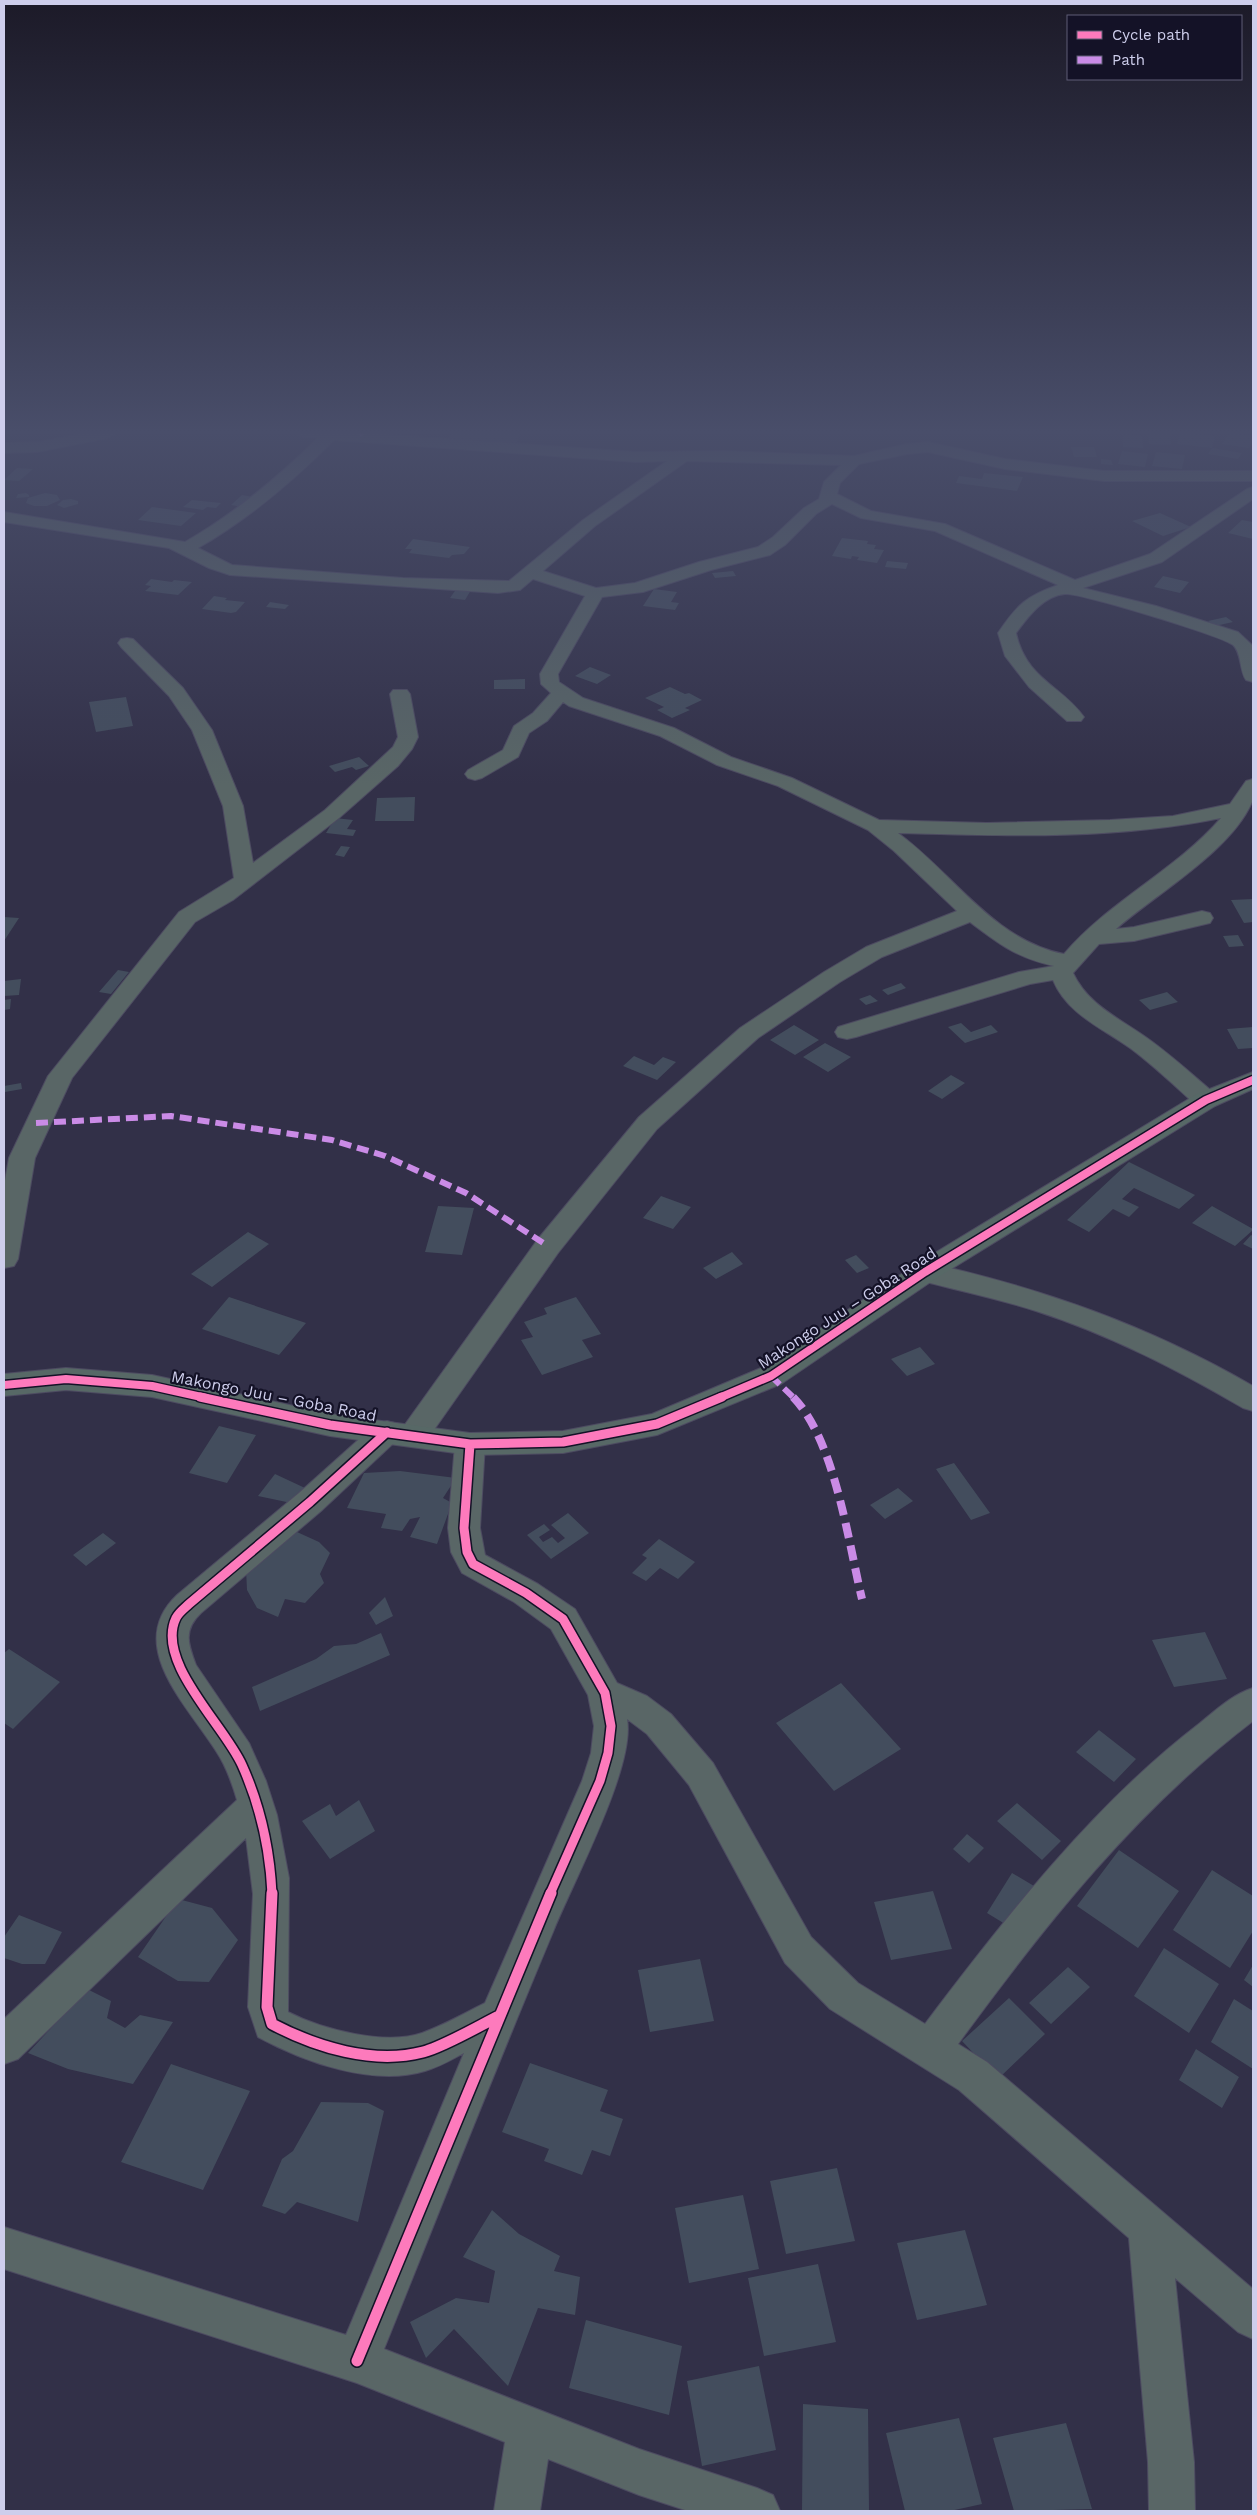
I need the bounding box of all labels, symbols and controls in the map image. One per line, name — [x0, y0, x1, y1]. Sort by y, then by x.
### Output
legend — [1067, 15, 1242, 80]
text: Cycle path — [1112, 26, 1190, 44]
text: Path — [1112, 51, 1145, 69]
street label: Makongo Juu – Goba Road — [754, 1243, 940, 1373]
street label: Makongo Juu – Goba Road — [170, 1367, 378, 1425]

